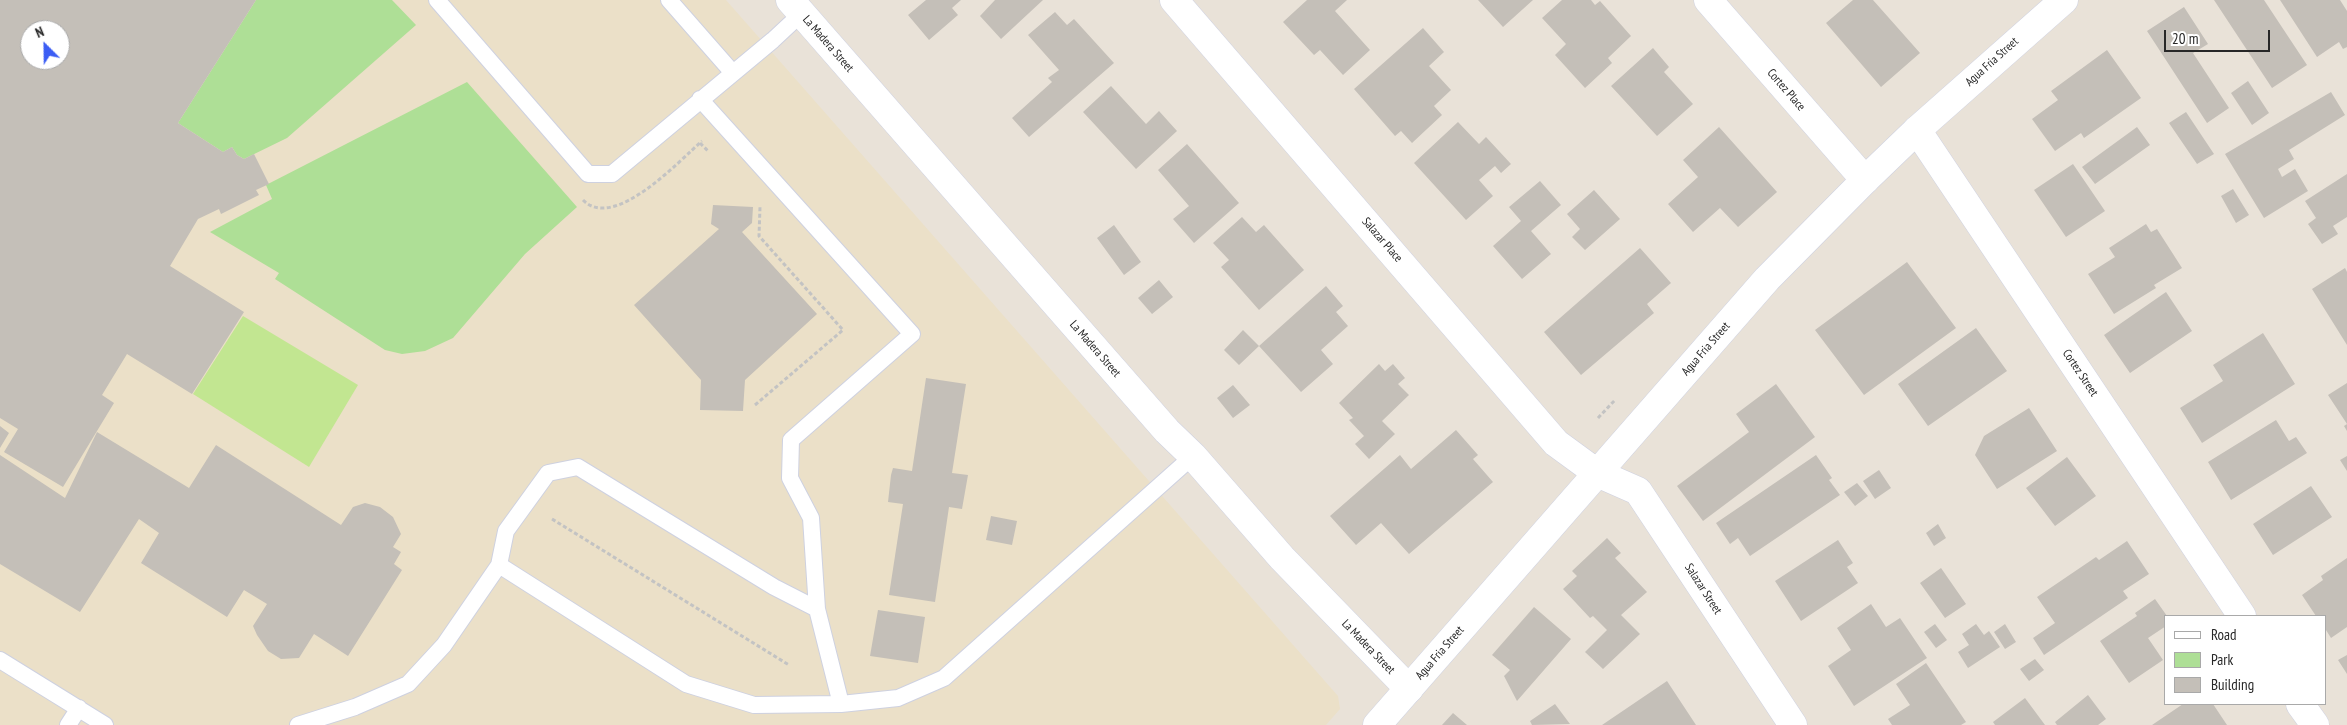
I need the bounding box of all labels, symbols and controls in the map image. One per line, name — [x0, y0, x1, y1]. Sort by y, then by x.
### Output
street label: La Madera Street — [800, 13, 856, 75]
north arrow — [20, 20, 70, 70]
scale bar — [2167, 20, 2273, 52]
text: N — [33, 22, 47, 42]
text: 20 m — [2172, 29, 2198, 48]
street label: Agua Fria Street — [1963, 34, 2021, 90]
street label: Cortez Place — [1764, 66, 1808, 114]
street label: Salazar Place — [1359, 215, 1405, 265]
street label: La Madera Street — [1067, 318, 1123, 380]
street label: Agua Fria Street — [1679, 319, 1733, 379]
street label: Cortez Street — [2059, 347, 2101, 399]
street label: Salazar Street — [1681, 561, 1725, 617]
legend — [2164, 615, 2327, 705]
street label: La Madera Street — [1338, 617, 1398, 677]
street label: Agua Fria Street — [1413, 623, 1467, 683]
text: Road — [2211, 625, 2237, 644]
text: Park — [2211, 650, 2233, 669]
text: Building — [2211, 675, 2254, 694]

